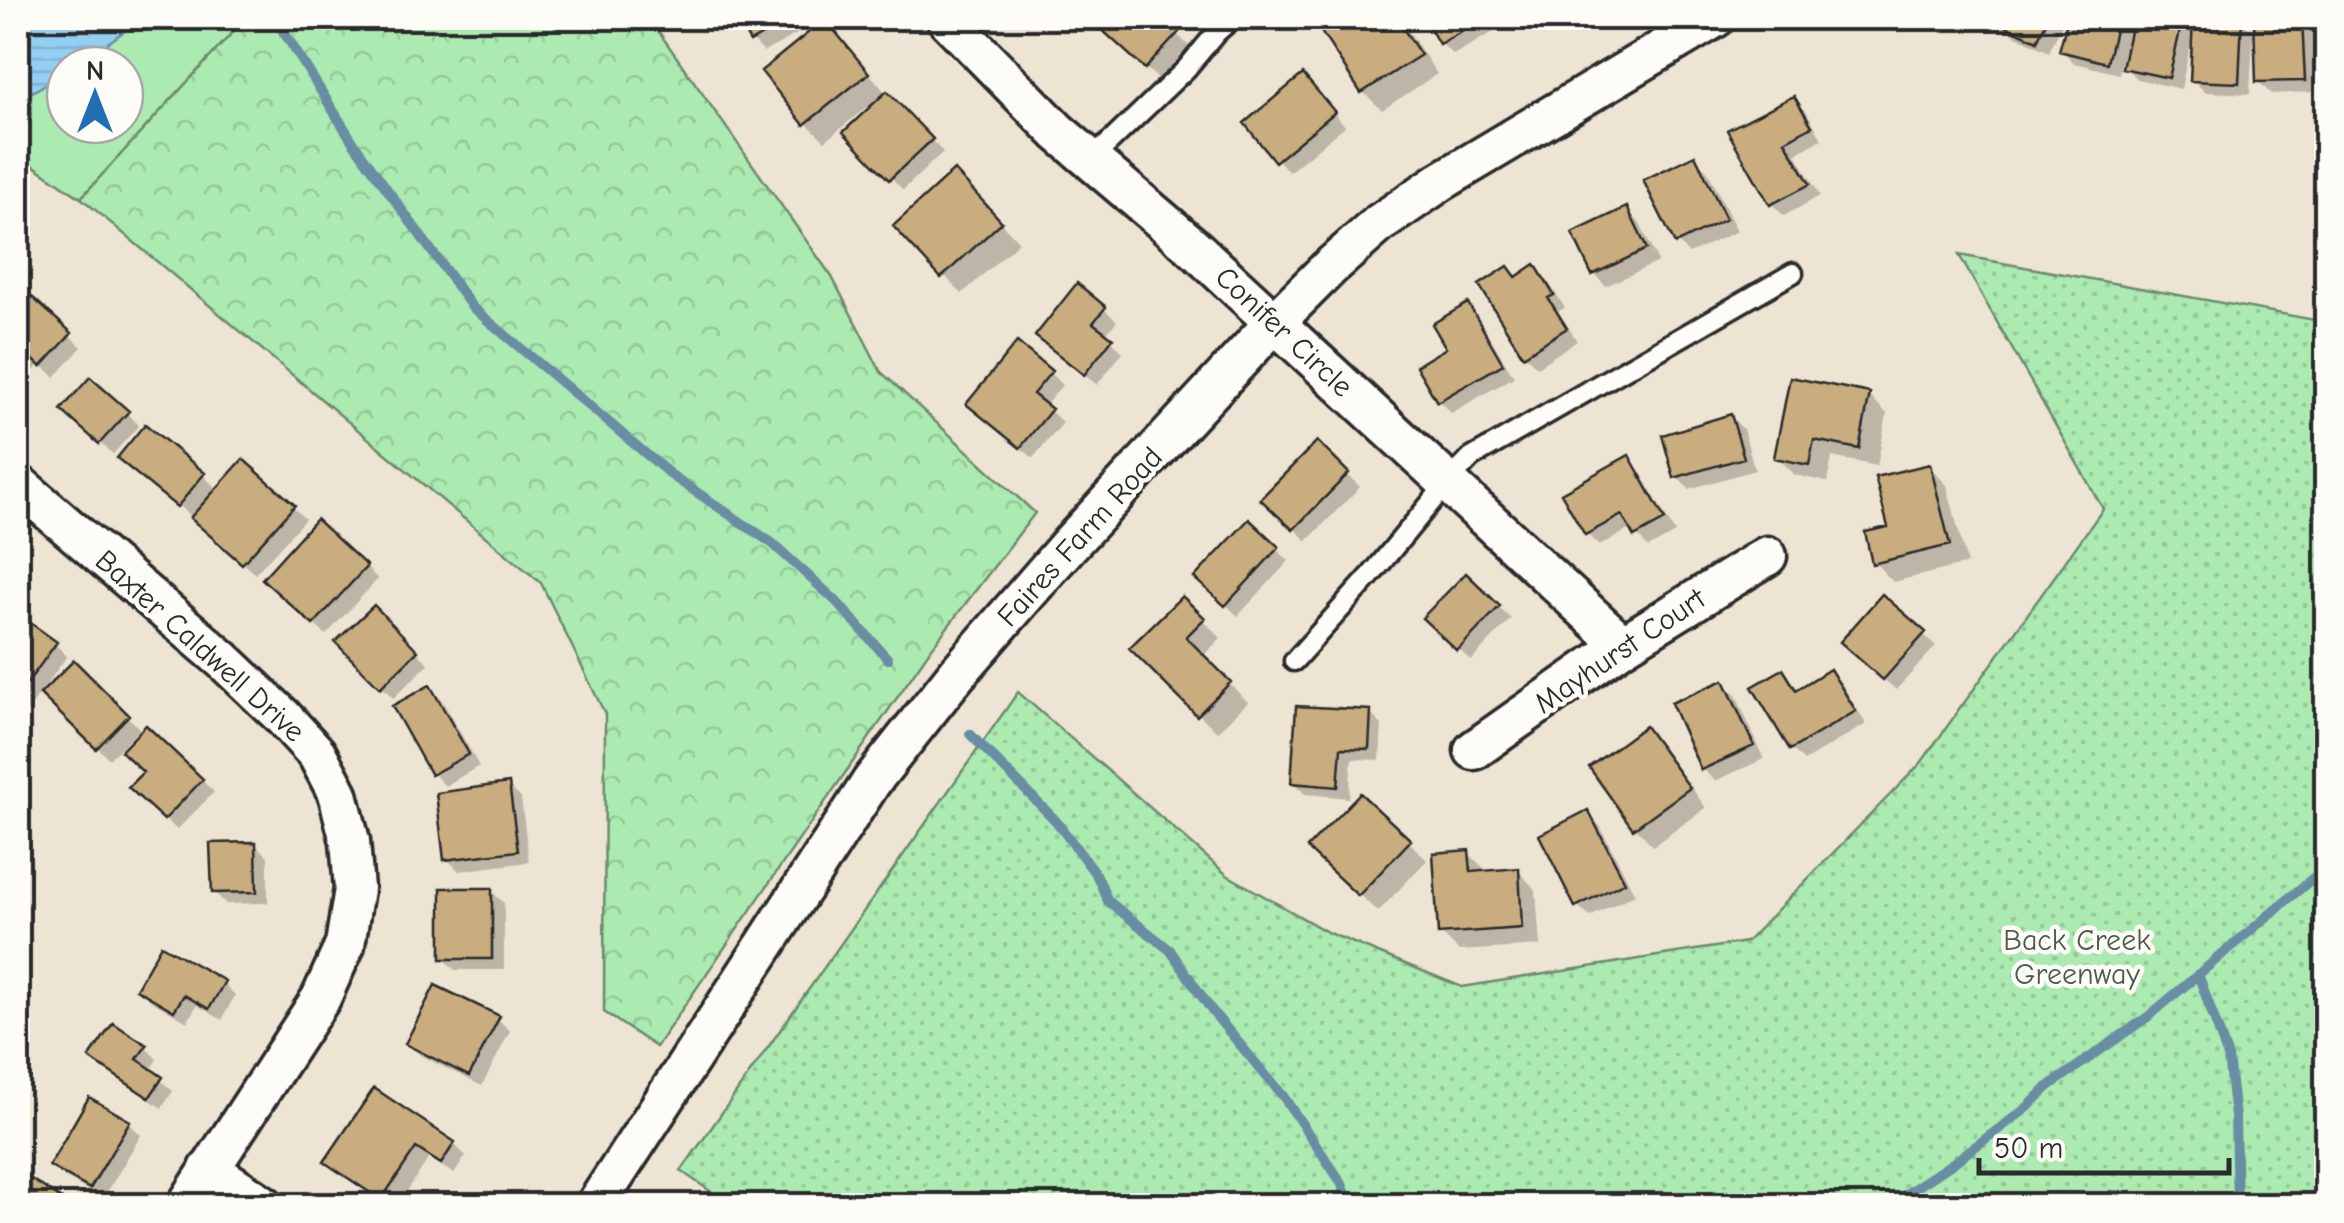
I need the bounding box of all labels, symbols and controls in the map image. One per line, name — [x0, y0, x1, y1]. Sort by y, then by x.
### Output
north arrow — [45, 45, 145, 145]
text: N — [86, 55, 104, 87]
street label: Conifer Circle — [1208, 260, 1360, 404]
street label: Faires Farm Road — [990, 440, 1170, 634]
street label: Baxter Caldwell Drive — [88, 543, 312, 749]
street label: Mayhurst Court — [1528, 580, 1713, 721]
park label: Back Creek Greenway — [2003, 923, 2151, 992]
scale bar — [1979, 1113, 2229, 1175]
text: 50 m — [1994, 1131, 2063, 1166]

